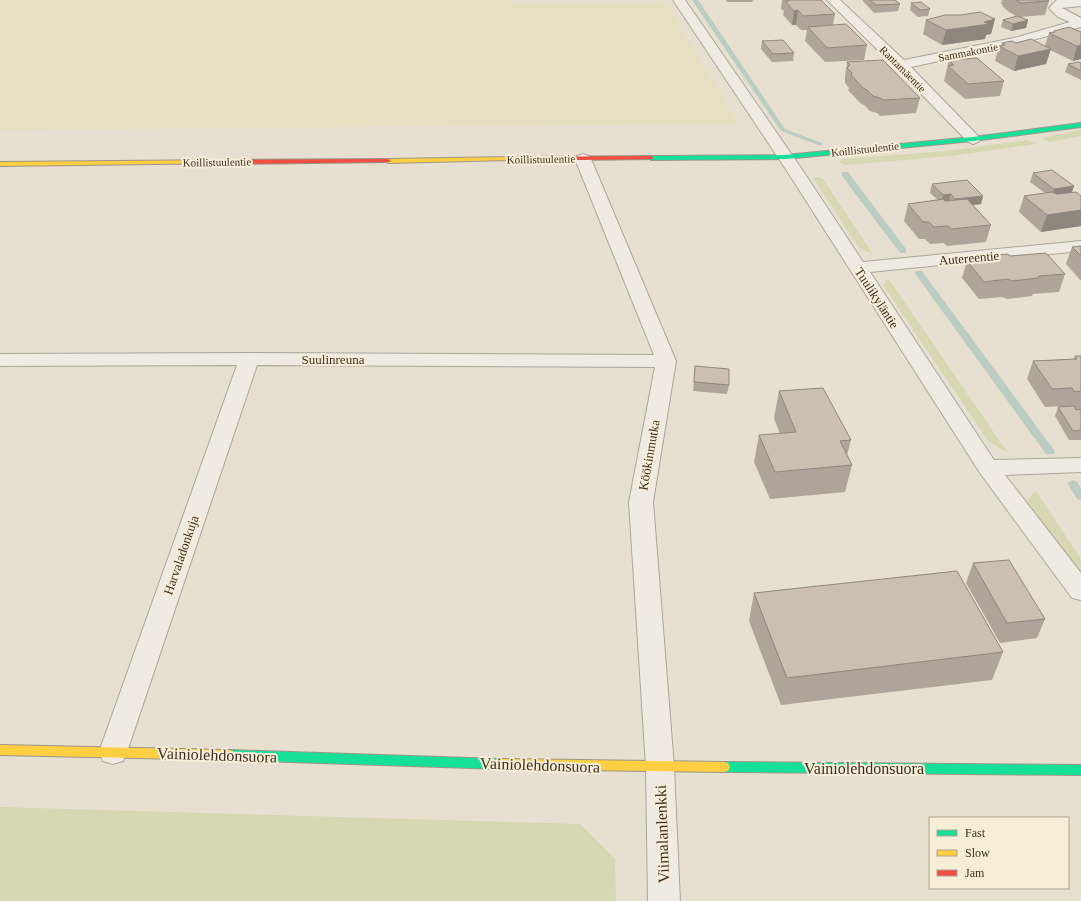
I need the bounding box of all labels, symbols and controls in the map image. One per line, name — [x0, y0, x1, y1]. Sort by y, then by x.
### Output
street label: Sammakontie — [937, 40, 999, 64]
street label: Rantamäentie — [877, 43, 929, 95]
street label: Koillistuulentie — [830, 139, 900, 159]
street label: Koillistuulentie — [507, 152, 575, 166]
street label: Koillistuulentie — [183, 155, 251, 169]
street label: Autereentie — [938, 248, 1000, 268]
street label: Tuulikyläntie — [852, 265, 902, 331]
street label: Suulinreuna — [302, 352, 365, 367]
street label: Köökinmutka — [635, 418, 663, 492]
street label: Harvaladonkuja — [160, 513, 202, 597]
street label: Vainiolehdonsuora — [157, 744, 277, 766]
street label: Vainiolehdonsuora — [480, 754, 600, 776]
street label: Vainiolehdonsuora — [804, 760, 924, 777]
street label: Viimalanlenkki — [652, 784, 672, 884]
legend — [929, 817, 1069, 889]
text: Fast — [965, 826, 986, 840]
text: Slow — [965, 846, 990, 860]
text: Jam — [965, 866, 985, 880]

